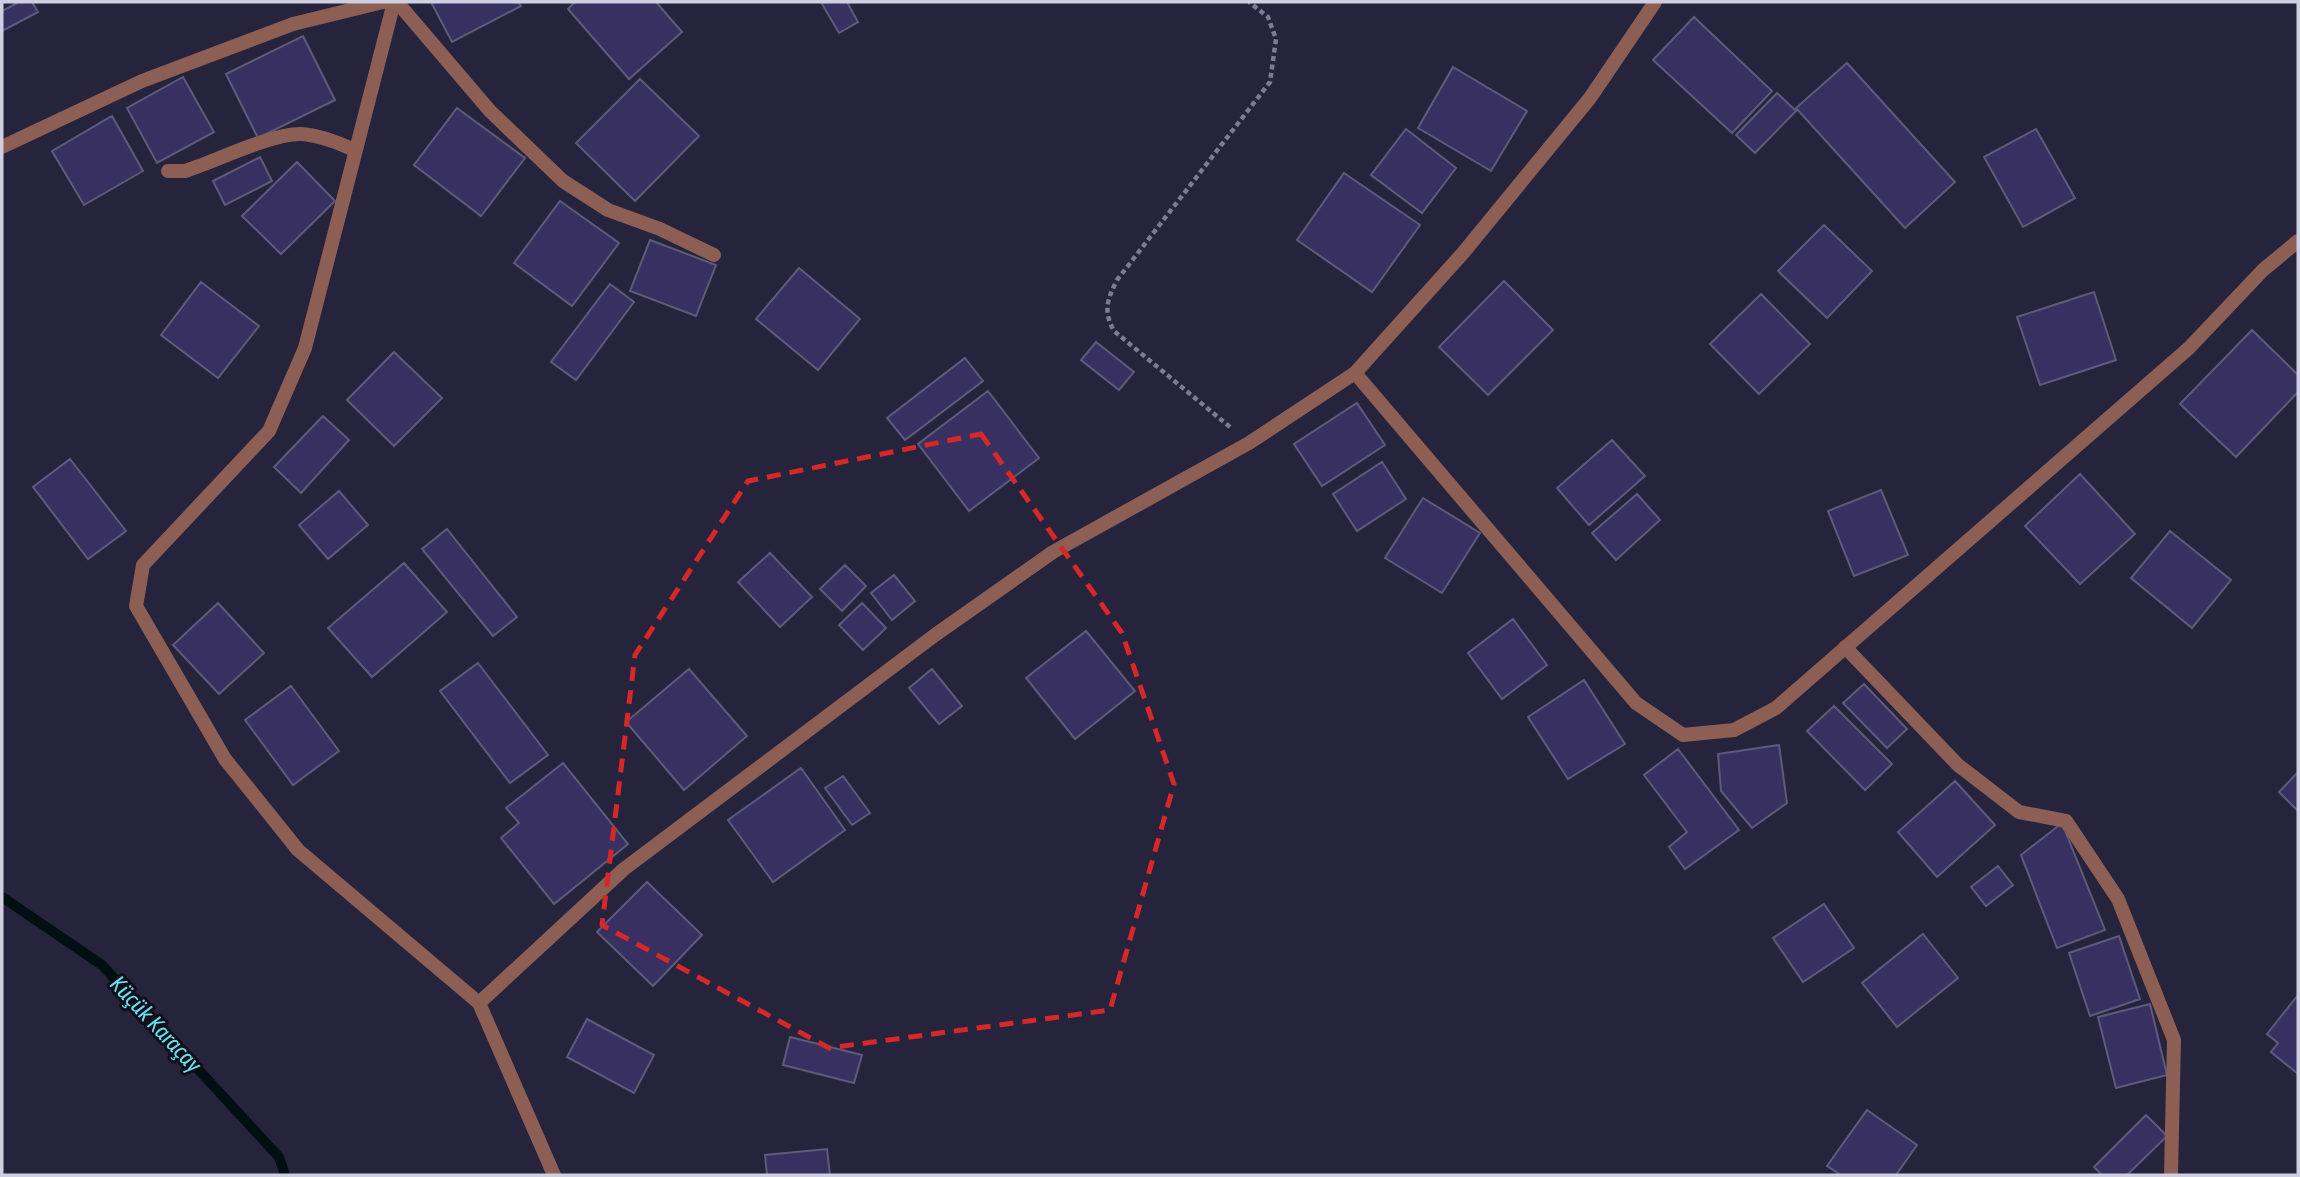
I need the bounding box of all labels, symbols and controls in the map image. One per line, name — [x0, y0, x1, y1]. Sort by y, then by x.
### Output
water label: Küçük Karaçay — [105, 971, 207, 1078]

